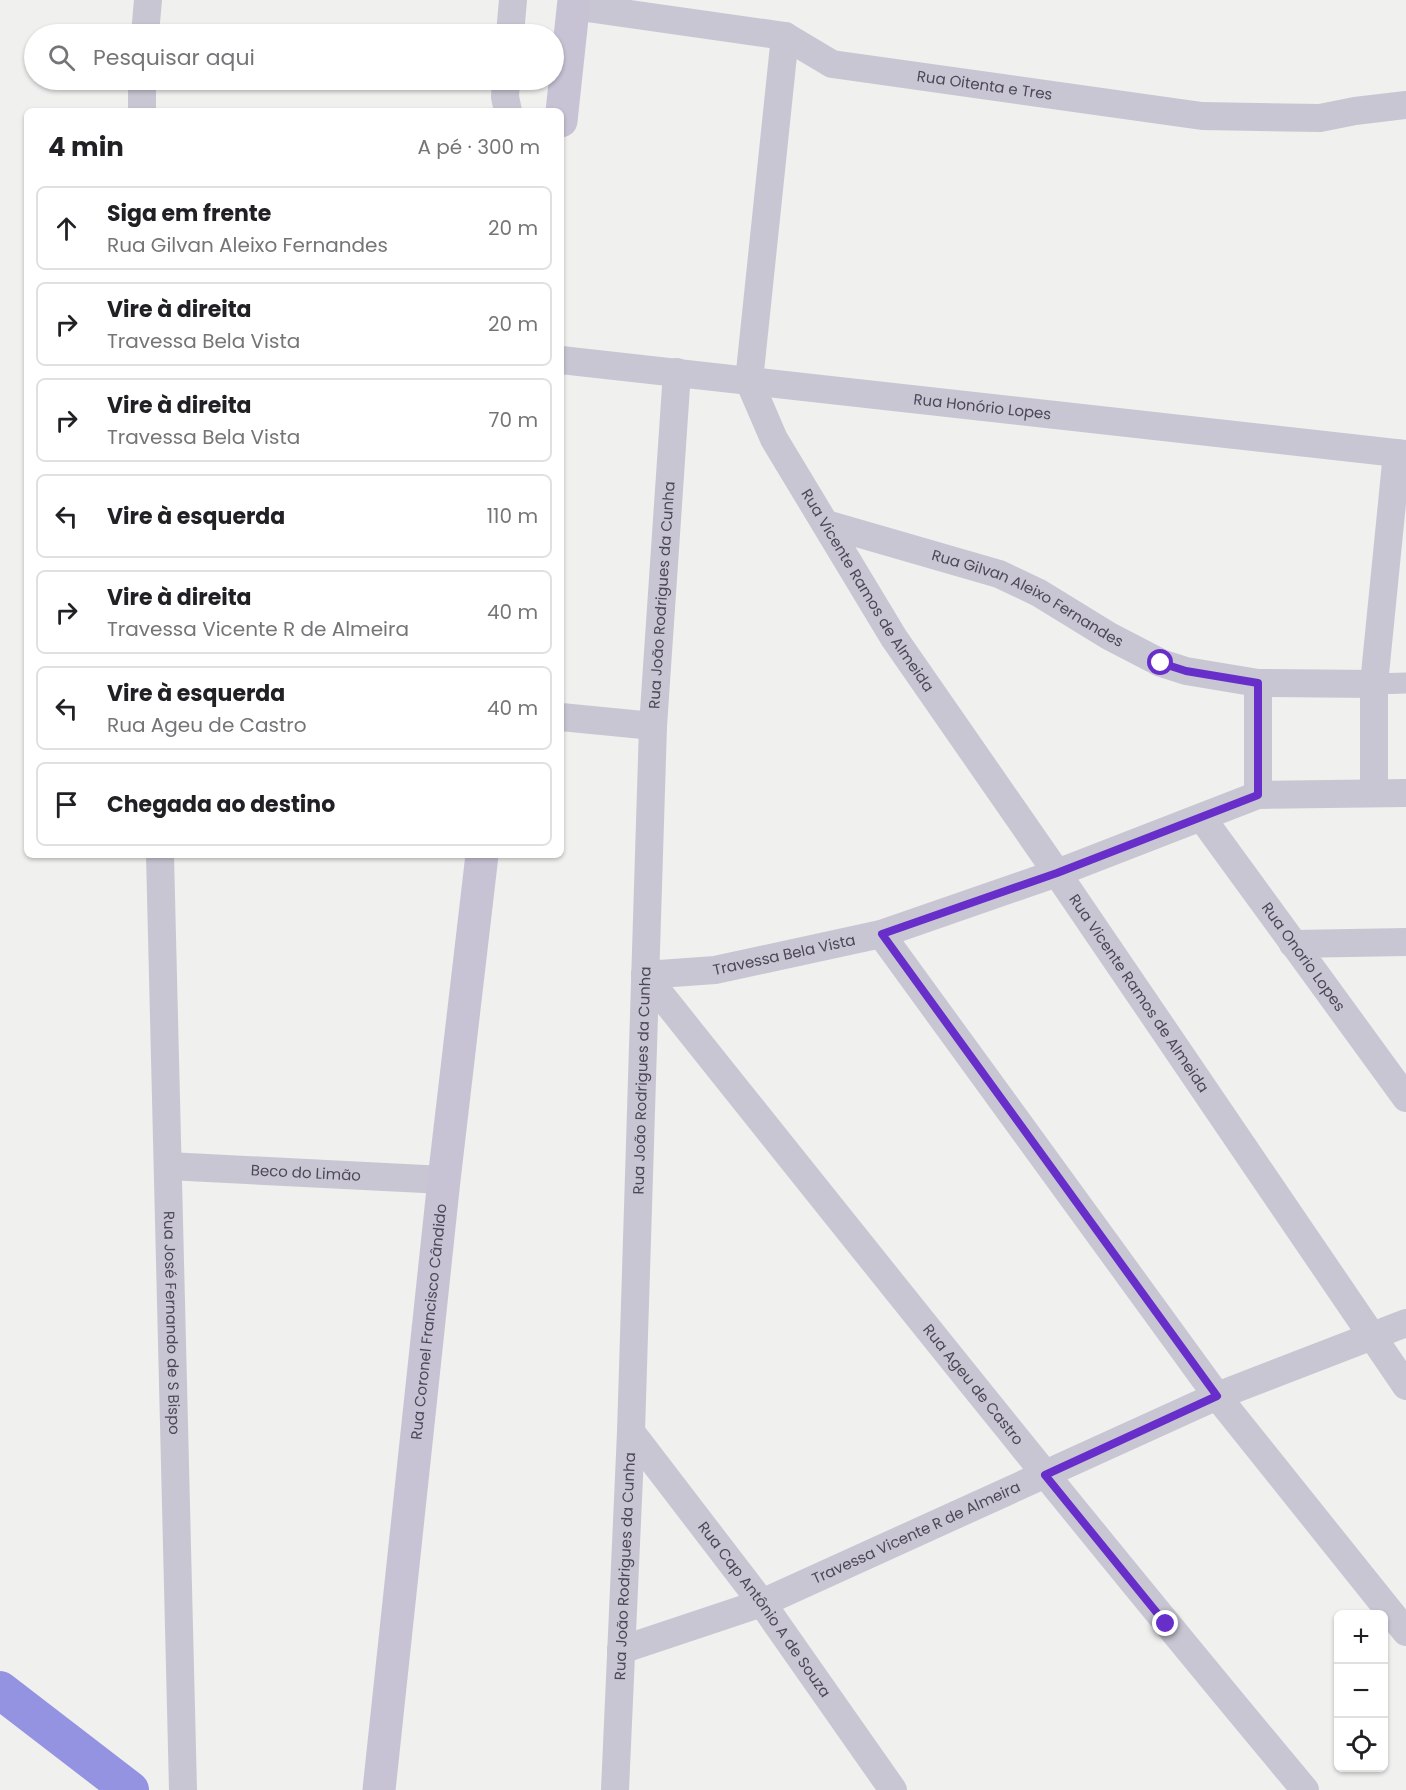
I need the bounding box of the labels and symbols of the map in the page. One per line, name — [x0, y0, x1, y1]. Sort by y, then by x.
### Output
street label: Rua Oitenta e Tres — [916, 65, 1054, 105]
street label: Rua Honório Lopes — [913, 388, 1053, 424]
street label: Rua João Rodrigues da Cunha — [643, 480, 680, 710]
street label: Rua Vicente Ramos de Almeida — [796, 485, 939, 696]
street label: Rua Gilvan Aleixo Fernandes — [929, 544, 1127, 652]
route start — [1147, 649, 1173, 675]
street label: Rua Vicente Ramos de Almeida — [1064, 890, 1214, 1096]
street label: Rua Onorio Lopes — [1257, 898, 1351, 1016]
street label: Travessa Bela Vista — [711, 929, 857, 980]
street label: Rua João Rodrigues da Cunha — [627, 966, 656, 1195]
street label: Beco do Limão — [250, 1159, 362, 1186]
street label: Rua Coronel Francisco Cândido — [405, 1203, 451, 1441]
street label: Rua José Fernando de S Bispo — [159, 1211, 185, 1435]
street label: Rua Ageu de Castro — [918, 1320, 1029, 1449]
street label: Rua João Rodrigues da Cunha — [609, 1452, 640, 1681]
street label: Travessa Vicente R de Almeira — [808, 1476, 1024, 1589]
street label: Rua Cap Antônio A de Souza — [693, 1517, 836, 1701]
route end — [1152, 1610, 1178, 1636]

